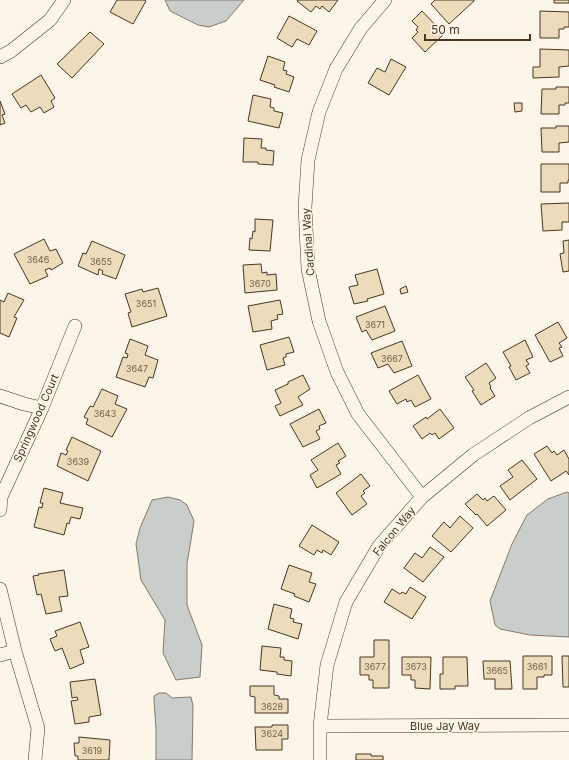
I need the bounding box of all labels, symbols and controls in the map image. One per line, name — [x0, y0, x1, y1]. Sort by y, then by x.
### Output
scale bar — [425, 16, 530, 42]
text: 50 m — [431, 22, 460, 37]
street label: Cardinal Way — [299, 207, 317, 277]
house number: 3646 — [27, 254, 50, 265]
house number: 3655 — [90, 256, 112, 267]
house number: 3670 — [249, 278, 271, 289]
house number: 3651 — [136, 298, 156, 309]
house number: 3671 — [365, 319, 385, 330]
house number: 3667 — [381, 353, 403, 364]
house number: 3647 — [126, 363, 148, 374]
street label: Springwood Court — [10, 371, 62, 464]
house number: 3643 — [94, 408, 117, 419]
house number: 3639 — [67, 456, 90, 467]
street label: Falcon Way — [370, 503, 418, 559]
house number: 3677 — [364, 661, 386, 672]
house number: 3673 — [405, 661, 427, 672]
house number: 3661 — [527, 661, 547, 672]
house number: 3665 — [486, 665, 508, 676]
house number: 3628 — [261, 701, 284, 712]
street label: Blue Jay Way — [410, 719, 480, 733]
house number: 3624 — [261, 728, 283, 739]
house number: 3619 — [82, 745, 103, 756]

